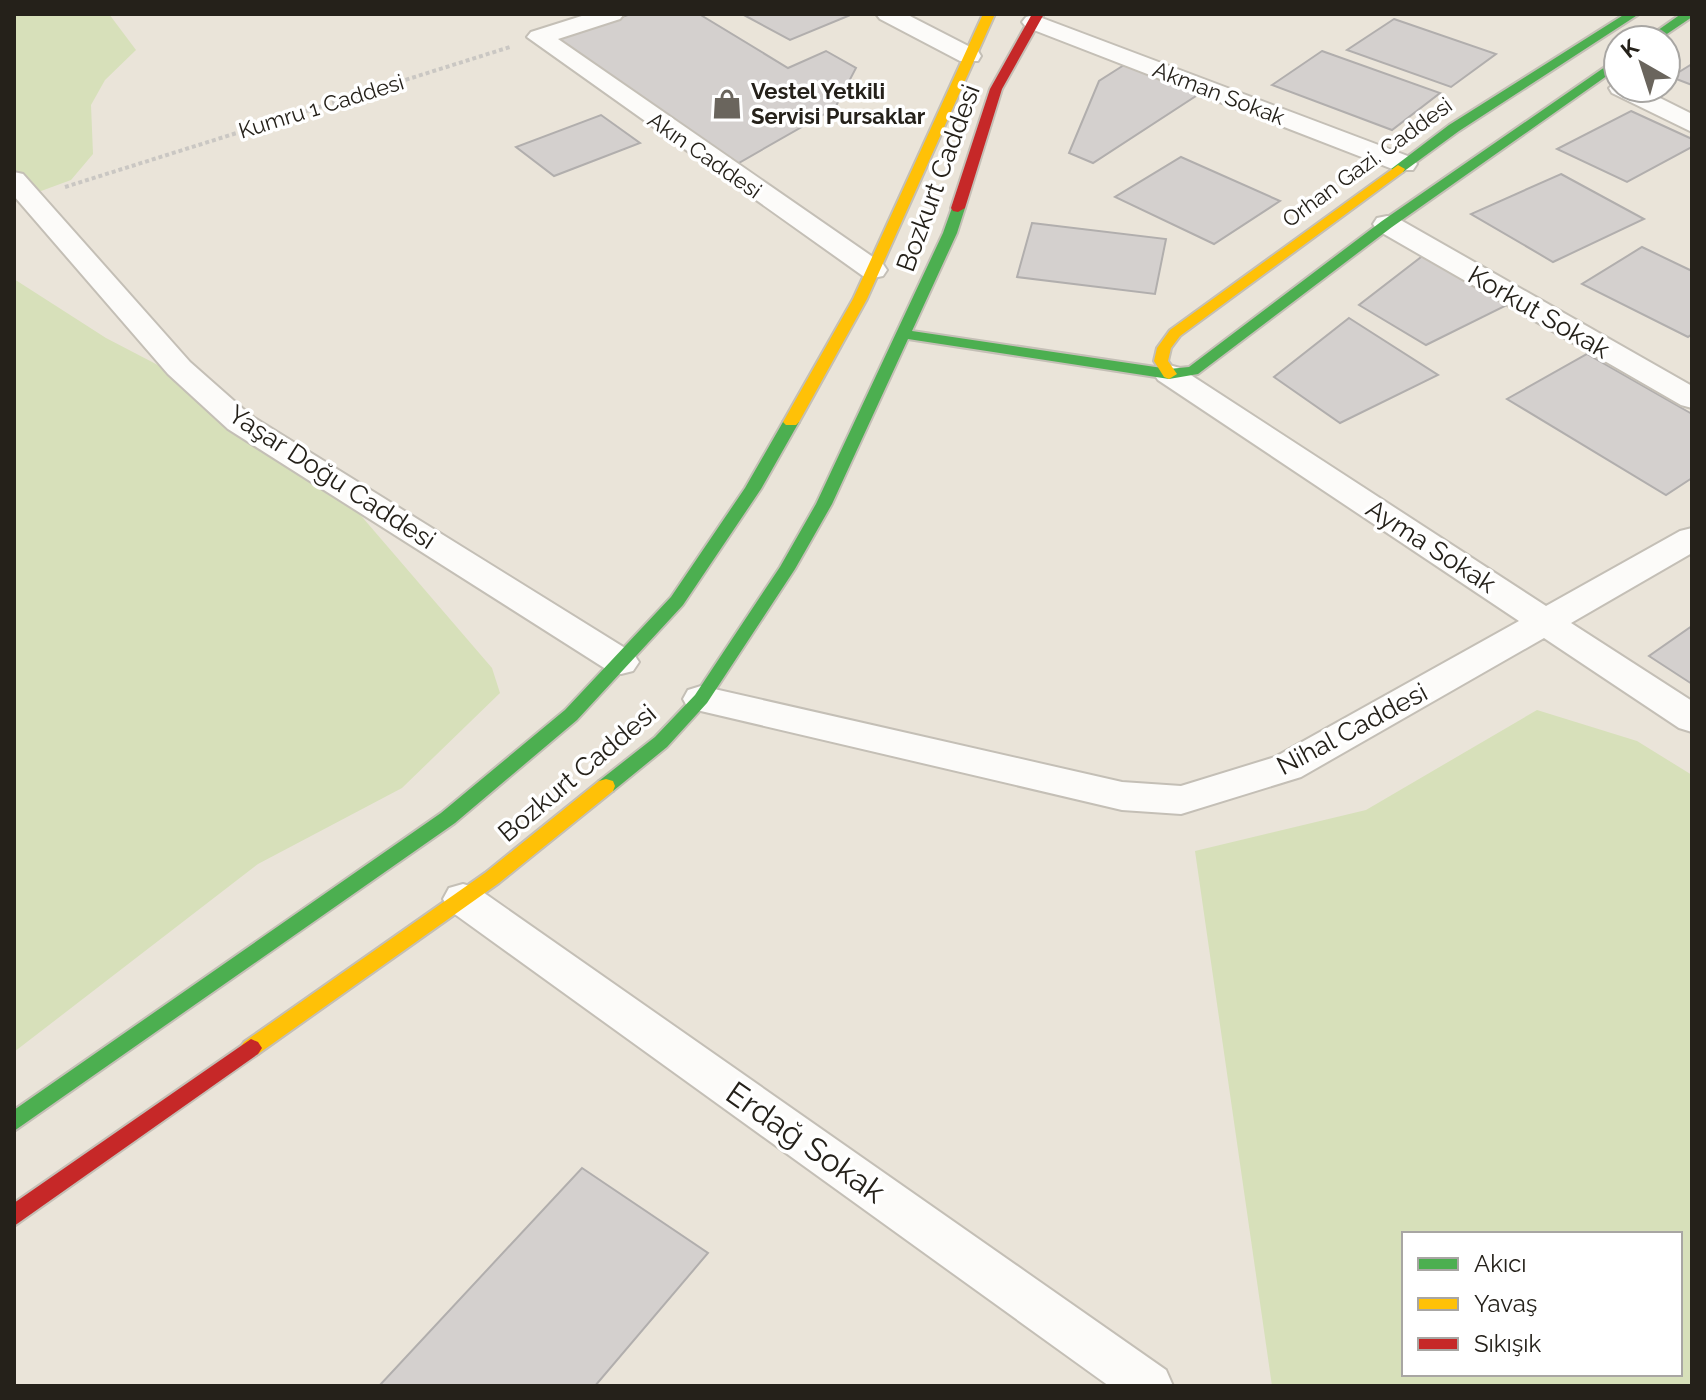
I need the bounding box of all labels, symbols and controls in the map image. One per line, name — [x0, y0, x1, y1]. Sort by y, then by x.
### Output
north arrow — [1602, 24, 1682, 104]
text: K — [1616, 34, 1644, 63]
street label: Akman Sokak — [1150, 56, 1289, 130]
street label: Kumru 1 Caddesi — [235, 69, 407, 143]
place label: Vestel Yetkili Servisi Pursaklar — [751, 78, 926, 129]
street label: Bozkurt Caddesi — [890, 80, 986, 276]
shop icon: Vestel Yetkili Servisi Pursaklar — [710, 87, 744, 121]
street label: Orhan Gazi. Caddesi — [1277, 92, 1457, 232]
street label: Akın Caddesi — [643, 106, 767, 204]
street label: Korkut Sokak — [1463, 260, 1615, 365]
street label: Yaşar Doğu Caddesi — [223, 399, 441, 555]
street label: Ayma Sokak — [1361, 493, 1502, 599]
street label: Nihal Caddesi — [1272, 677, 1432, 781]
street label: Bozkurt Caddesi — [492, 698, 662, 848]
street label: Erdağ Sokak — [720, 1074, 892, 1210]
legend — [1402, 1232, 1682, 1376]
text: Akıcı — [1474, 1249, 1527, 1278]
text: Yavaş — [1474, 1289, 1537, 1318]
text: Sıkışık — [1474, 1329, 1542, 1358]

